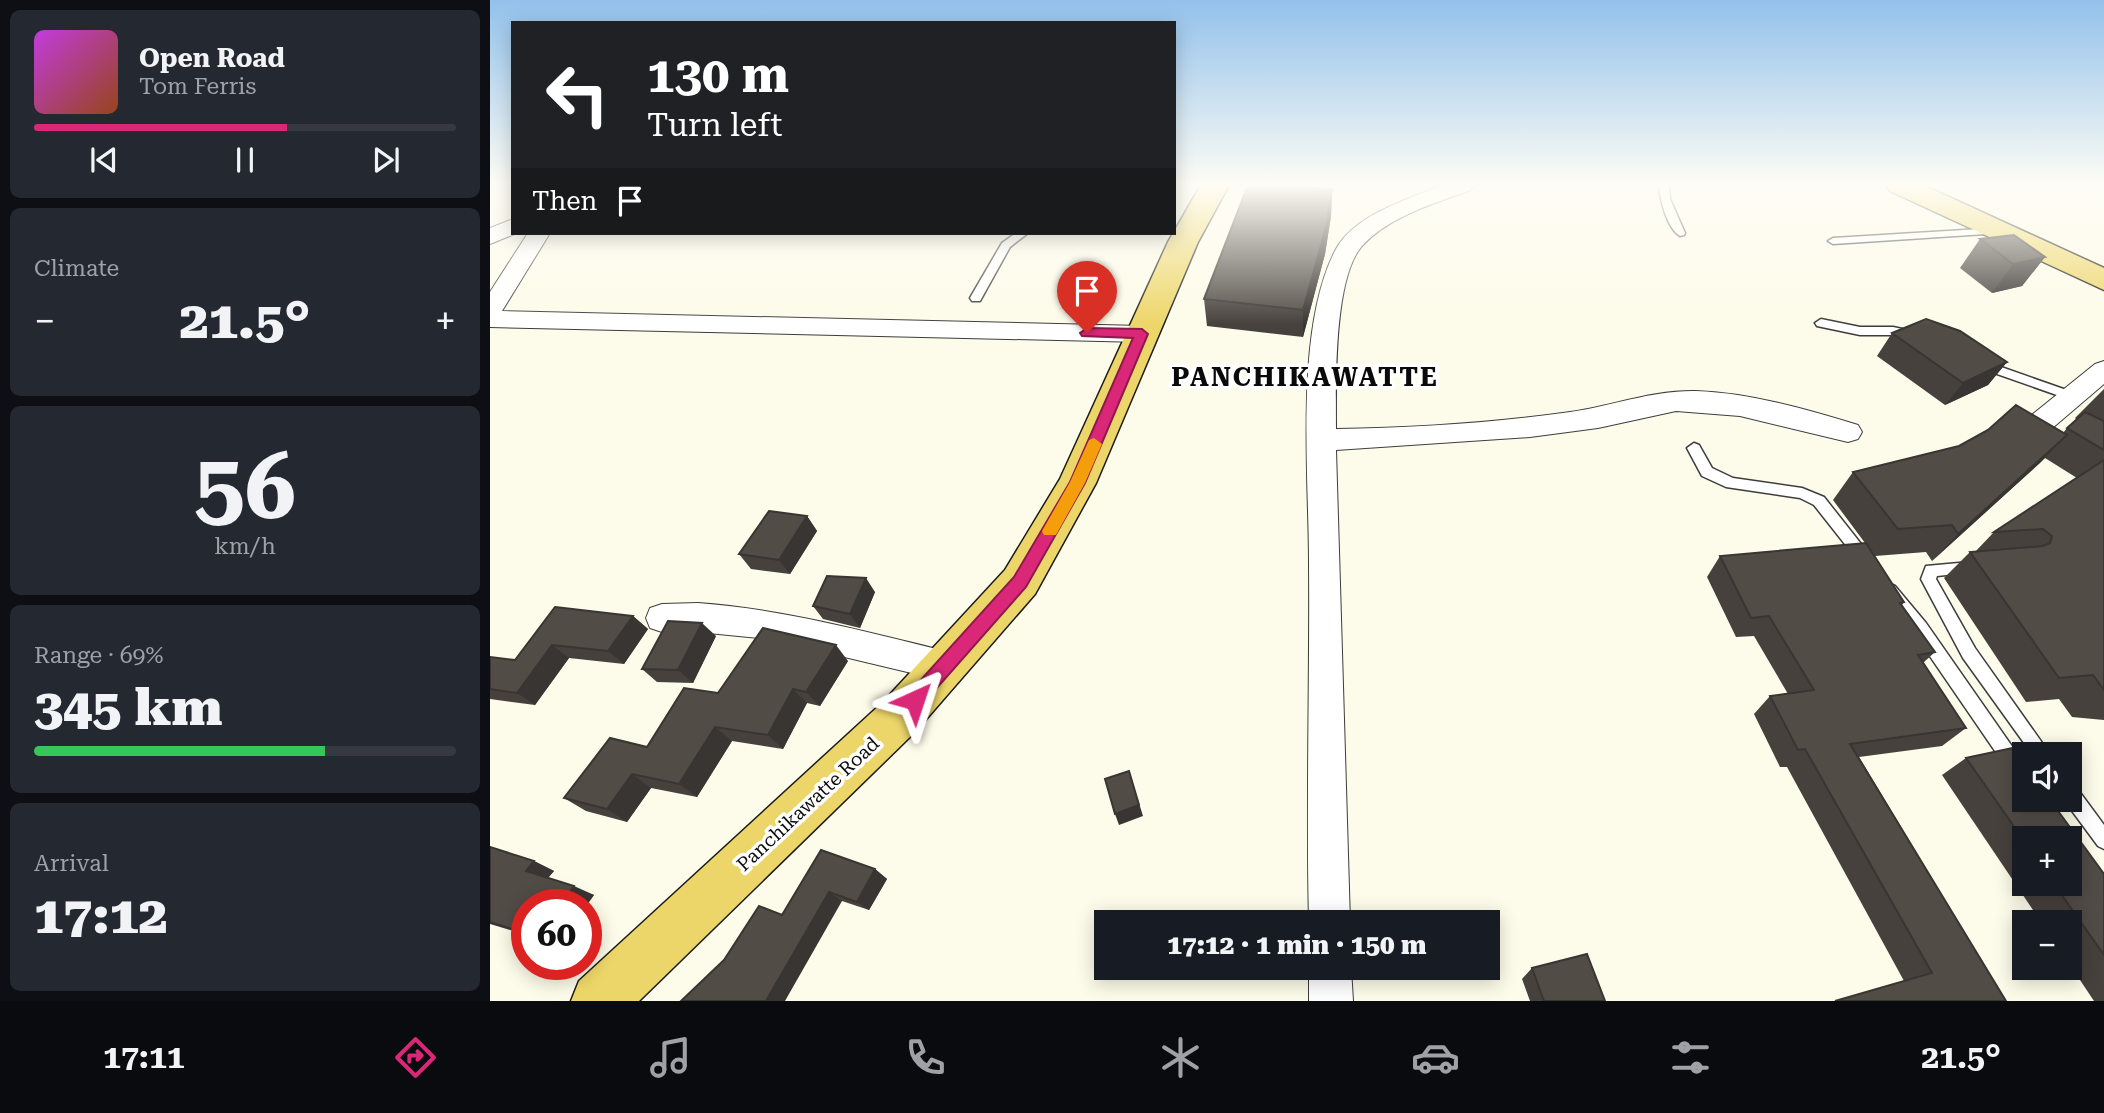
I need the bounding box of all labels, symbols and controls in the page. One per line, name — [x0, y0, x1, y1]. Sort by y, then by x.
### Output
text: Open Road — [139, 43, 285, 73]
text: 130 m — [647, 47, 789, 104]
icon: left — [532, 49, 623, 140]
text: Tom Ferris — [139, 73, 256, 100]
text: Turn left — [647, 106, 782, 144]
icon: previous — [85, 141, 123, 179]
icon: pause — [226, 141, 264, 179]
icon: next — [367, 141, 405, 179]
icon: arrive — [611, 182, 649, 220]
text: Then — [532, 186, 597, 216]
text: Climate — [34, 255, 119, 282]
pin — [1057, 261, 1117, 333]
icon: arrive — [1068, 272, 1106, 310]
text: 21.5° — [180, 290, 310, 351]
text: − — [34, 299, 55, 343]
text: + — [435, 299, 456, 343]
district label: PANCHIKAWATTE — [1171, 362, 1439, 392]
text: 56 — [194, 434, 296, 540]
text: km/h — [214, 533, 276, 560]
text: Range · 69% — [34, 642, 163, 669]
position arrow — [878, 663, 952, 737]
text: 345 km — [34, 677, 222, 738]
street label: Panchikawatte Road — [732, 732, 884, 876]
map controls — [2012, 742, 2082, 980]
button: sound — [2012, 742, 2082, 812]
button: + — [2012, 826, 2082, 896]
text: Arrival — [34, 850, 109, 877]
text: 17:12 — [34, 885, 168, 946]
speed limit sign: 60 — [511, 889, 602, 980]
button: − — [2012, 910, 2082, 980]
text: 17:12 · 1 min · 150 m — [1167, 930, 1427, 960]
icon: directions — [391, 1033, 440, 1082]
icon: music — [646, 1033, 695, 1082]
icon: phone — [901, 1033, 950, 1082]
icon: climate — [1156, 1033, 1205, 1082]
icon: car — [1411, 1033, 1460, 1082]
icon: filters — [1666, 1033, 1715, 1082]
text: 17:11 — [103, 1038, 185, 1076]
text: 21.5° — [1921, 1038, 2001, 1076]

